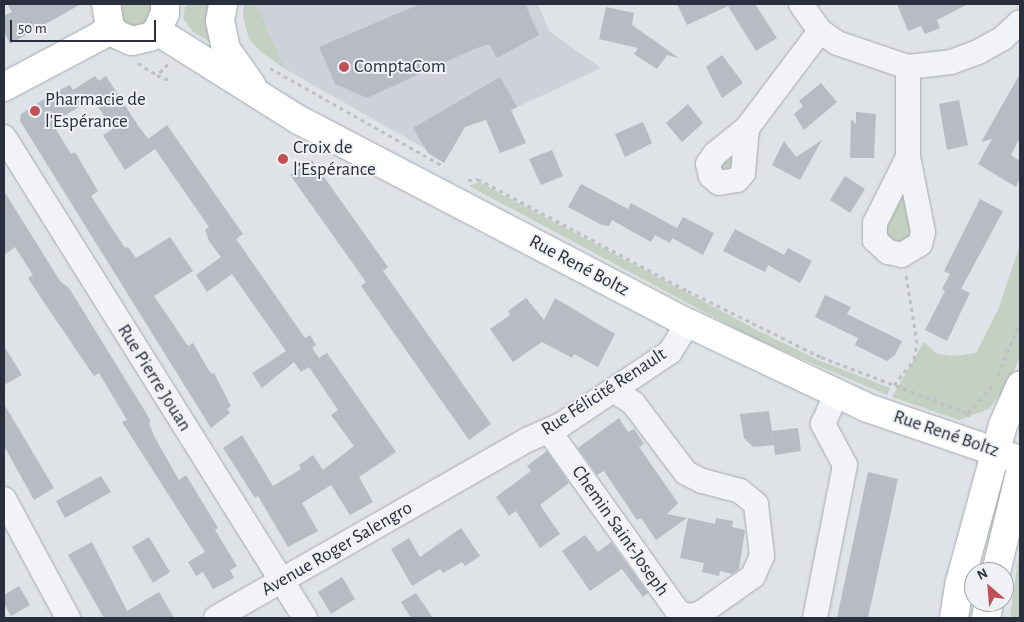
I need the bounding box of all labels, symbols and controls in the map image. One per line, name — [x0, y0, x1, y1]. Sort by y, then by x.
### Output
scale bar — [12, 10, 159, 42]
text: 50 m — [18, 21, 47, 36]
place label: ComptaCom — [354, 56, 446, 78]
marker: ComptaCom — [338, 61, 350, 73]
place label: Pharmacie de l'Espérance — [45, 89, 146, 133]
marker: Pharmacie de l'Espérance — [29, 105, 41, 117]
place label: Croix de l'Espérance — [293, 137, 376, 181]
marker: Croix de l'Espérance — [277, 153, 289, 165]
street label: Rue René Boltz — [525, 230, 633, 302]
street label: Rue Pierre Jouan — [112, 320, 196, 436]
street label: Rue Félicité Renault — [537, 343, 671, 441]
street label: Rue René Boltz — [890, 405, 1002, 463]
street label: Chemin Saint-Joseph — [566, 461, 674, 601]
street label: Avenue Roger Salengro — [258, 497, 416, 601]
north arrow — [964, 562, 1014, 612]
text: N — [975, 566, 990, 583]

